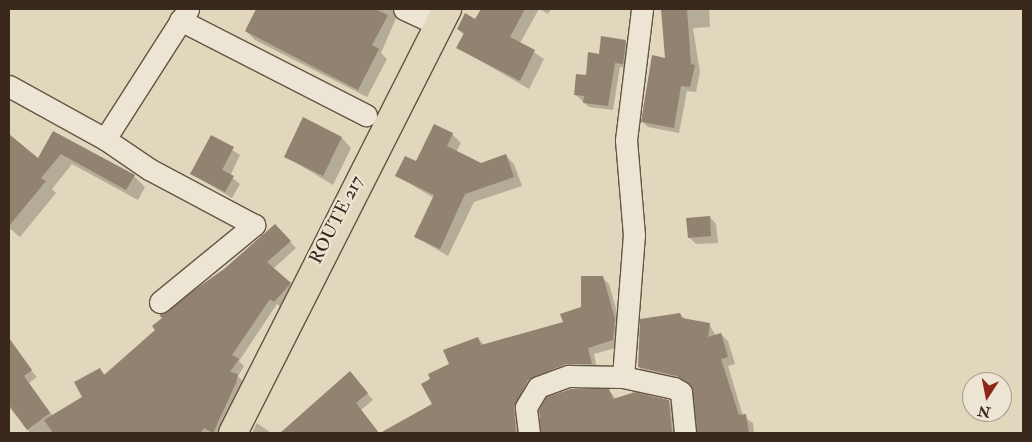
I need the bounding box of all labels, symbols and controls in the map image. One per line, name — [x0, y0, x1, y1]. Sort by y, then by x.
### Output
street label: ROUTE 217 — [306, 172, 368, 268]
north arrow — [962, 372, 1012, 422]
text: N — [976, 402, 992, 421]

